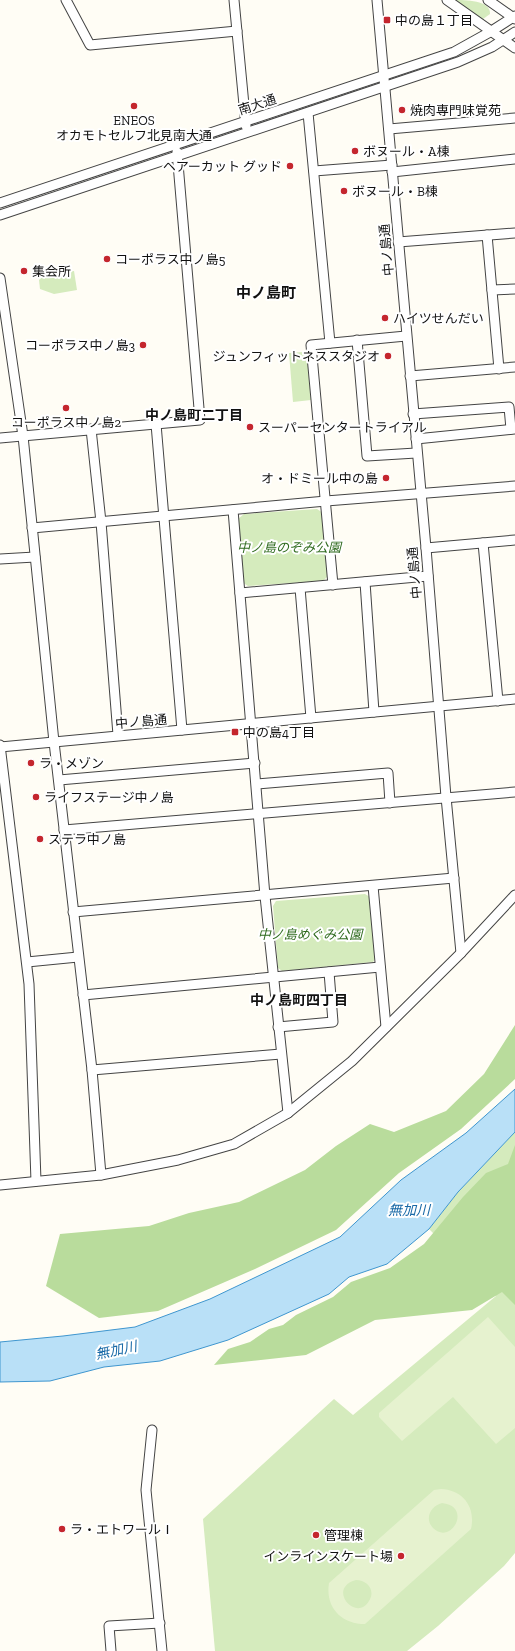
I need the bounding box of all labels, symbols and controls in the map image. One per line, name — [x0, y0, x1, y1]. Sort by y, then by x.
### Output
place label: 中の島１丁目 — [395, 13, 473, 28]
marker: 中の島１丁目 — [382, 15, 392, 25]
street label: 南大通 — [236, 91, 278, 118]
marker: ENEOS オカモトセルフ北見南大通 — [129, 101, 139, 111]
place label: 焼肉専門味覚苑 — [410, 103, 501, 118]
marker: 焼肉専門味覚苑 — [397, 105, 407, 115]
place label: ENEOS オカモトセルフ北見南大通 — [56, 113, 212, 143]
place label: ボヌール・A棟 — [363, 144, 449, 159]
marker: ボヌール・A棟 — [350, 146, 360, 156]
place label: ヘアーカット グッド — [163, 159, 282, 174]
marker: ヘアーカット グッド — [285, 161, 295, 171]
place label: ボヌール・B棟 — [352, 184, 438, 199]
marker: ボヌール・B棟 — [339, 186, 349, 196]
street label: 中ノ島通 — [377, 223, 396, 277]
place label: コーポラス中ノ島5 — [115, 252, 226, 267]
marker: コーポラス中ノ島5 — [102, 254, 112, 264]
place label: 集会所 — [32, 264, 71, 279]
marker: 集会所 — [19, 266, 29, 276]
district label: 中ノ島町 — [236, 284, 296, 302]
place label: ハイツせんだい — [393, 311, 484, 326]
marker: ハイツせんだい — [380, 313, 390, 323]
place label: コーポラス中ノ島3 — [25, 338, 135, 353]
marker: コーポラス中ノ島3 — [138, 340, 148, 350]
place label: ジュンフィットネススタジオ — [213, 349, 380, 364]
marker: ジュンフィットネススタジオ — [383, 351, 393, 361]
marker: コーポラス中ノ島2 — [61, 403, 71, 413]
district label: 中ノ島町二丁目 — [145, 407, 243, 424]
place label: コーポラス中ノ島2 — [11, 415, 122, 430]
place label: スーパーセンタートライアル — [258, 420, 427, 435]
marker: スーパーセンタートライアル — [245, 422, 255, 432]
place label: オ・ドミール中の島 — [261, 471, 378, 486]
marker: オ・ドミール中の島 — [381, 473, 391, 483]
park label: 中ノ島のぞみ公園 — [237, 540, 343, 555]
street label: 中ノ島通 — [405, 546, 424, 600]
street label: 中ノ島通 — [114, 712, 168, 731]
place label: 中の島4丁目 — [243, 725, 315, 740]
marker: 中の島4丁目 — [230, 727, 240, 737]
place label: ラ・メゾン — [39, 756, 104, 771]
marker: ラ・メゾン — [26, 758, 36, 768]
place label: ライフステージ中ノ島 — [44, 790, 174, 805]
marker: ライフステージ中ノ島 — [31, 792, 41, 802]
place label: ステラ中ノ島 — [48, 832, 126, 847]
marker: ステラ中ノ島 — [35, 834, 45, 844]
park label: 中ノ島めぐみ公園 — [258, 927, 364, 942]
district label: 中ノ島町四丁目 — [250, 992, 348, 1009]
water label: 無加川 — [388, 1202, 432, 1219]
water label: 無加川 — [94, 1337, 140, 1363]
place label: ラ・エトワールⅠ — [70, 1522, 174, 1537]
marker: ラ・エトワールⅠ — [57, 1524, 67, 1534]
place label: 管理棟 — [324, 1528, 363, 1543]
marker: 管理棟 — [311, 1530, 321, 1540]
place label: インラインスケート場 — [263, 1549, 393, 1564]
marker: インラインスケート場 — [396, 1551, 406, 1561]

